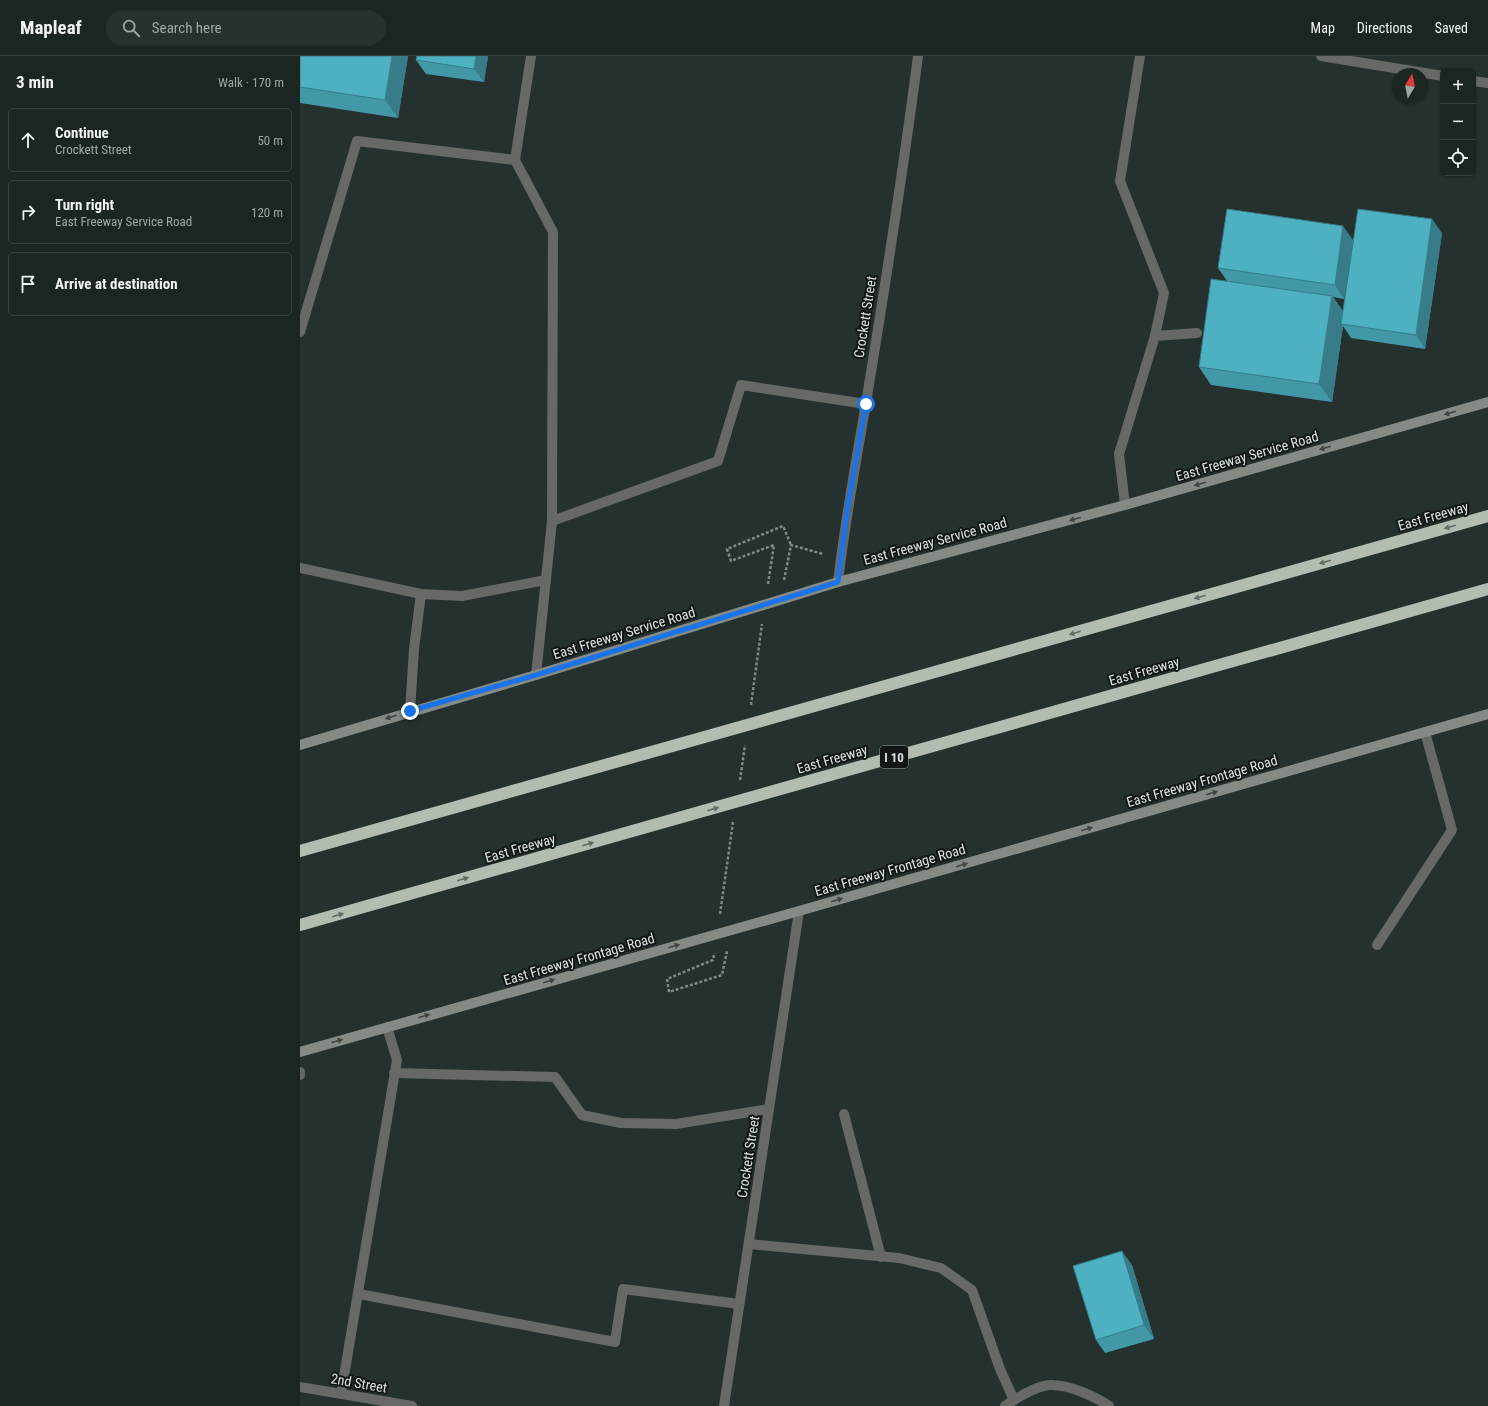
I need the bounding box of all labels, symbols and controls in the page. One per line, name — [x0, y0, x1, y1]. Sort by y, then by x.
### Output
search box — [106, 10, 386, 46]
text: Mapleaf — [20, 16, 82, 39]
icon: search — [120, 17, 142, 39]
text: Search here — [152, 19, 222, 37]
text: Map — [1311, 20, 1335, 36]
text: Directions — [1357, 20, 1413, 36]
text: Saved — [1435, 20, 1468, 36]
north arrow — [1392, 68, 1428, 104]
map controls — [1440, 68, 1476, 176]
button: + — [1440, 68, 1476, 104]
text: 3 min — [16, 72, 54, 92]
text: Walk · 170 m — [218, 75, 284, 90]
button: − — [1440, 104, 1476, 140]
text: Continue — [55, 124, 109, 142]
icon: ahead — [17, 129, 39, 151]
text: 50 m — [257, 133, 283, 148]
button: locate — [1440, 140, 1476, 176]
text: Crockett Street — [55, 142, 132, 157]
text: Turn right — [55, 196, 114, 214]
icon: right — [17, 201, 39, 223]
text: 120 m — [251, 205, 283, 220]
text: East Freeway Service Road — [55, 214, 192, 229]
icon: arrive — [17, 273, 39, 295]
text: Arrive at destination — [55, 275, 178, 293]
street label: Crockett Street — [851, 275, 879, 359]
route start — [857, 395, 875, 413]
one-way arrow — [1444, 410, 1456, 416]
street label: East Freeway Service Road — [1174, 428, 1320, 484]
one-way arrow — [1319, 445, 1331, 451]
one-way arrow — [1194, 481, 1206, 487]
street label: East Freeway — [1396, 498, 1470, 534]
street label: East Freeway Service Road — [862, 514, 1008, 568]
one-way arrow — [1069, 516, 1081, 522]
one-way arrow — [1444, 524, 1456, 530]
one-way arrow — [1319, 559, 1331, 565]
one-way arrow — [1194, 595, 1206, 601]
street label: East Freeway Service Road — [551, 604, 697, 662]
one-way arrow — [1069, 630, 1081, 636]
street label: East Freeway — [1107, 653, 1181, 689]
route end — [401, 702, 419, 720]
one-way arrow — [385, 714, 397, 720]
street label: East Freeway — [795, 741, 869, 777]
road number: I 10 — [880, 746, 908, 768]
street label: East Freeway Frontage Road — [1125, 752, 1279, 810]
one-way arrow — [1206, 790, 1218, 796]
one-way arrow — [707, 806, 719, 812]
one-way arrow — [1081, 826, 1093, 832]
street label: East Freeway — [483, 830, 557, 866]
one-way arrow — [582, 841, 594, 847]
street label: East Freeway Frontage Road — [813, 841, 967, 899]
one-way arrow — [956, 862, 968, 868]
one-way arrow — [456, 876, 469, 882]
one-way arrow — [831, 897, 843, 903]
one-way arrow — [332, 912, 344, 918]
street label: East Freeway Frontage Road — [502, 930, 656, 988]
one-way arrow — [669, 943, 681, 949]
one-way arrow — [543, 978, 556, 984]
one-way arrow — [418, 1013, 430, 1019]
one-way arrow — [332, 1038, 344, 1044]
street label: Crockett Street — [734, 1115, 762, 1199]
street label: 2nd Street — [330, 1370, 388, 1396]

